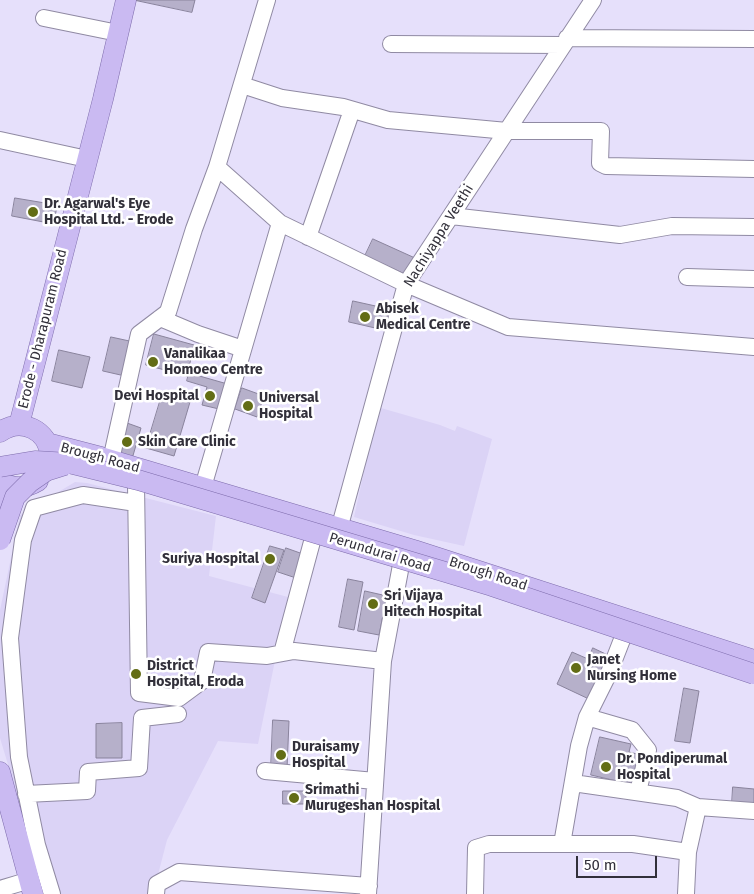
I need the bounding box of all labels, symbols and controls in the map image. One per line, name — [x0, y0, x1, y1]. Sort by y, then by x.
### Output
street label: Nachiyappa Veethi — [401, 182, 477, 290]
place label: Dr. Agarwal's Eye Hospital Ltd. - Erode — [44, 196, 174, 228]
marker: Dr. Agarwal's Eye Hospital Ltd. - Erode — [26, 205, 40, 219]
street label: Erode - Dharapuram Road — [15, 247, 71, 411]
place label: Abisek Medical Centre — [376, 301, 471, 334]
marker: Abisek Medical Centre — [358, 310, 372, 324]
place label: Vanalikaa Homoeo Centre — [164, 346, 263, 378]
marker: Vanalikaa Homoeo Centre — [146, 355, 160, 369]
place label: Devi Hospital — [114, 388, 199, 404]
marker: Devi Hospital — [203, 389, 217, 403]
place label: Universal Hospital — [259, 390, 319, 422]
marker: Universal Hospital — [241, 399, 255, 413]
place label: Skin Care Clinic — [138, 434, 236, 450]
marker: Skin Care Clinic — [120, 435, 134, 449]
street label: Brough Road — [59, 439, 141, 477]
street label: Perundurai Road — [327, 529, 433, 577]
place label: Suriya Hospital — [162, 551, 259, 567]
marker: Suriya Hospital — [263, 552, 277, 566]
street label: Brough Road — [447, 553, 529, 595]
place label: Sri Vijaya Hitech Hospital — [384, 588, 482, 620]
marker: Sri Vijaya Hitech Hospital — [366, 597, 380, 611]
place label: Janet Nursing Home — [587, 652, 677, 684]
place label: District Hospital, Eroda — [147, 658, 244, 690]
marker: Janet Nursing Home — [569, 661, 583, 675]
marker: District Hospital, Eroda — [129, 667, 143, 681]
place label: Duraisamy Hospital — [292, 739, 359, 772]
marker: Duraisamy Hospital — [274, 748, 288, 762]
place label: Dr. Pondiperumal Hospital — [617, 751, 727, 784]
marker: Dr. Pondiperumal Hospital — [599, 760, 613, 774]
place label: Srimathi Murugeshan Hospital — [305, 782, 440, 814]
marker: Srimathi Murugeshan Hospital — [287, 791, 301, 805]
scale bar — [579, 846, 660, 878]
text: 50 m — [584, 856, 617, 874]

